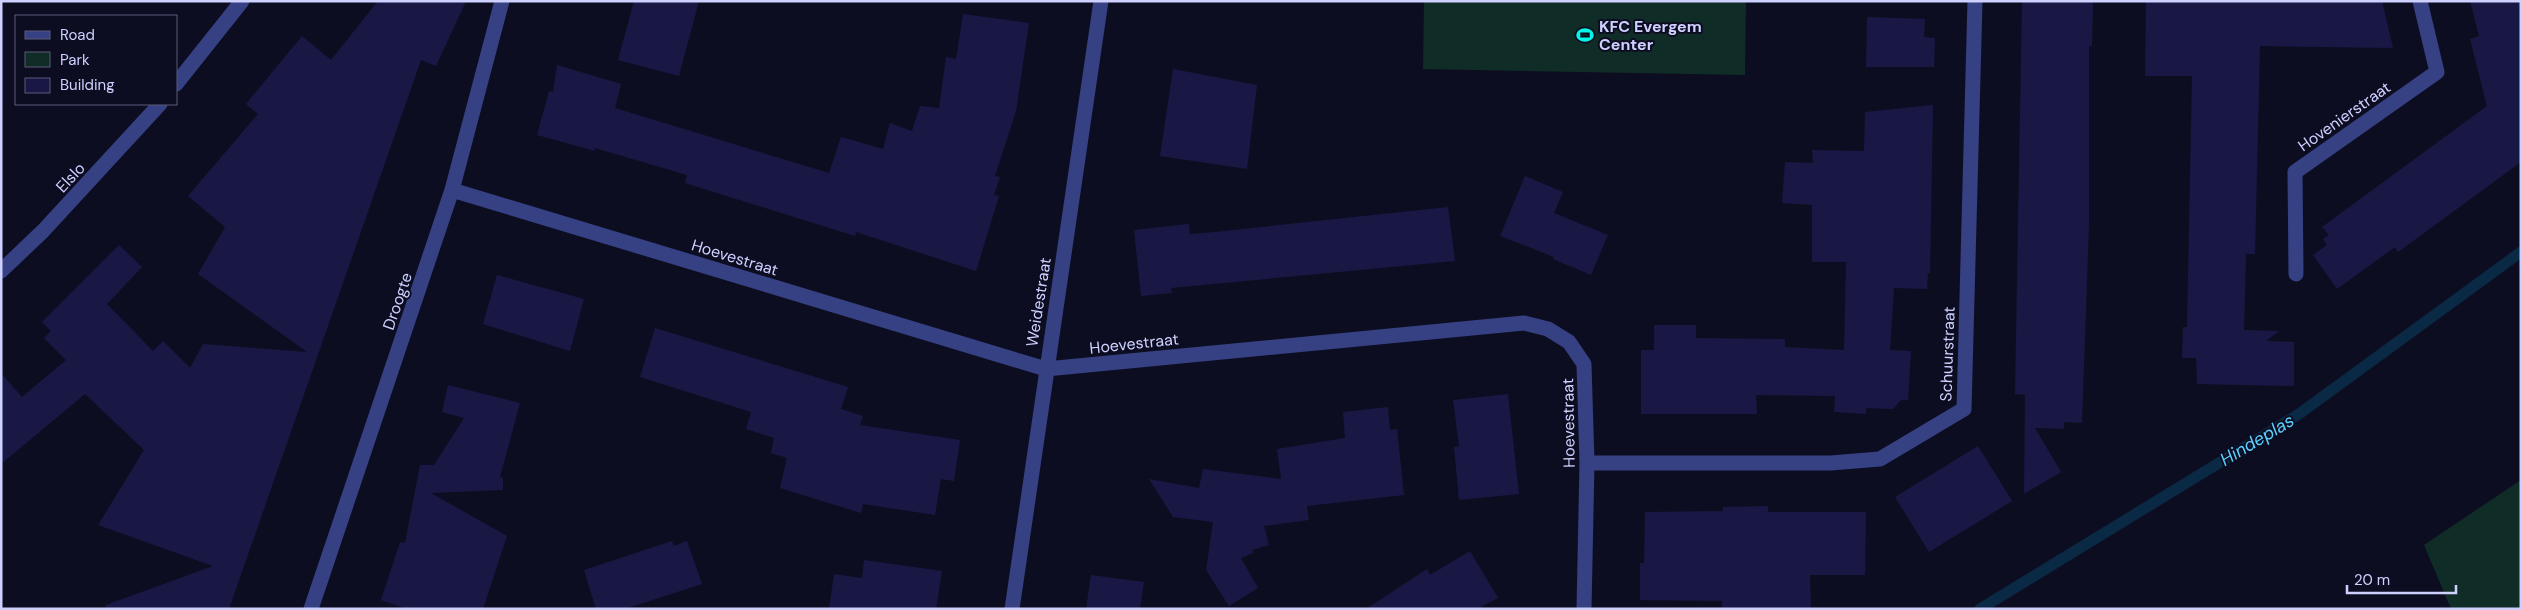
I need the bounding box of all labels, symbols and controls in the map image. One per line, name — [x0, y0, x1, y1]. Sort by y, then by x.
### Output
legend — [15, 15, 178, 105]
place label: KFC Evergem Center — [1599, 16, 1702, 55]
text: Road — [60, 25, 95, 45]
sports icon: KFC Evergem Center — [1575, 25, 1595, 45]
text: Park — [60, 50, 90, 70]
text: Building — [60, 75, 115, 95]
street label: Hovenierstraat — [2294, 77, 2395, 156]
street label: Elslo — [51, 158, 90, 197]
street label: Hoevestraat — [689, 234, 781, 281]
street label: Weidestraat — [1021, 256, 1056, 348]
street label: Droogte — [378, 270, 417, 333]
street label: Schuurstraat — [1935, 306, 1960, 402]
street label: Hoevestraat — [1088, 328, 1180, 359]
street label: Hoevestraat — [1557, 378, 1580, 468]
water label: Hindeplas — [2215, 408, 2299, 472]
scale bar — [2347, 562, 2456, 594]
text: 20 m — [2354, 570, 2390, 590]

